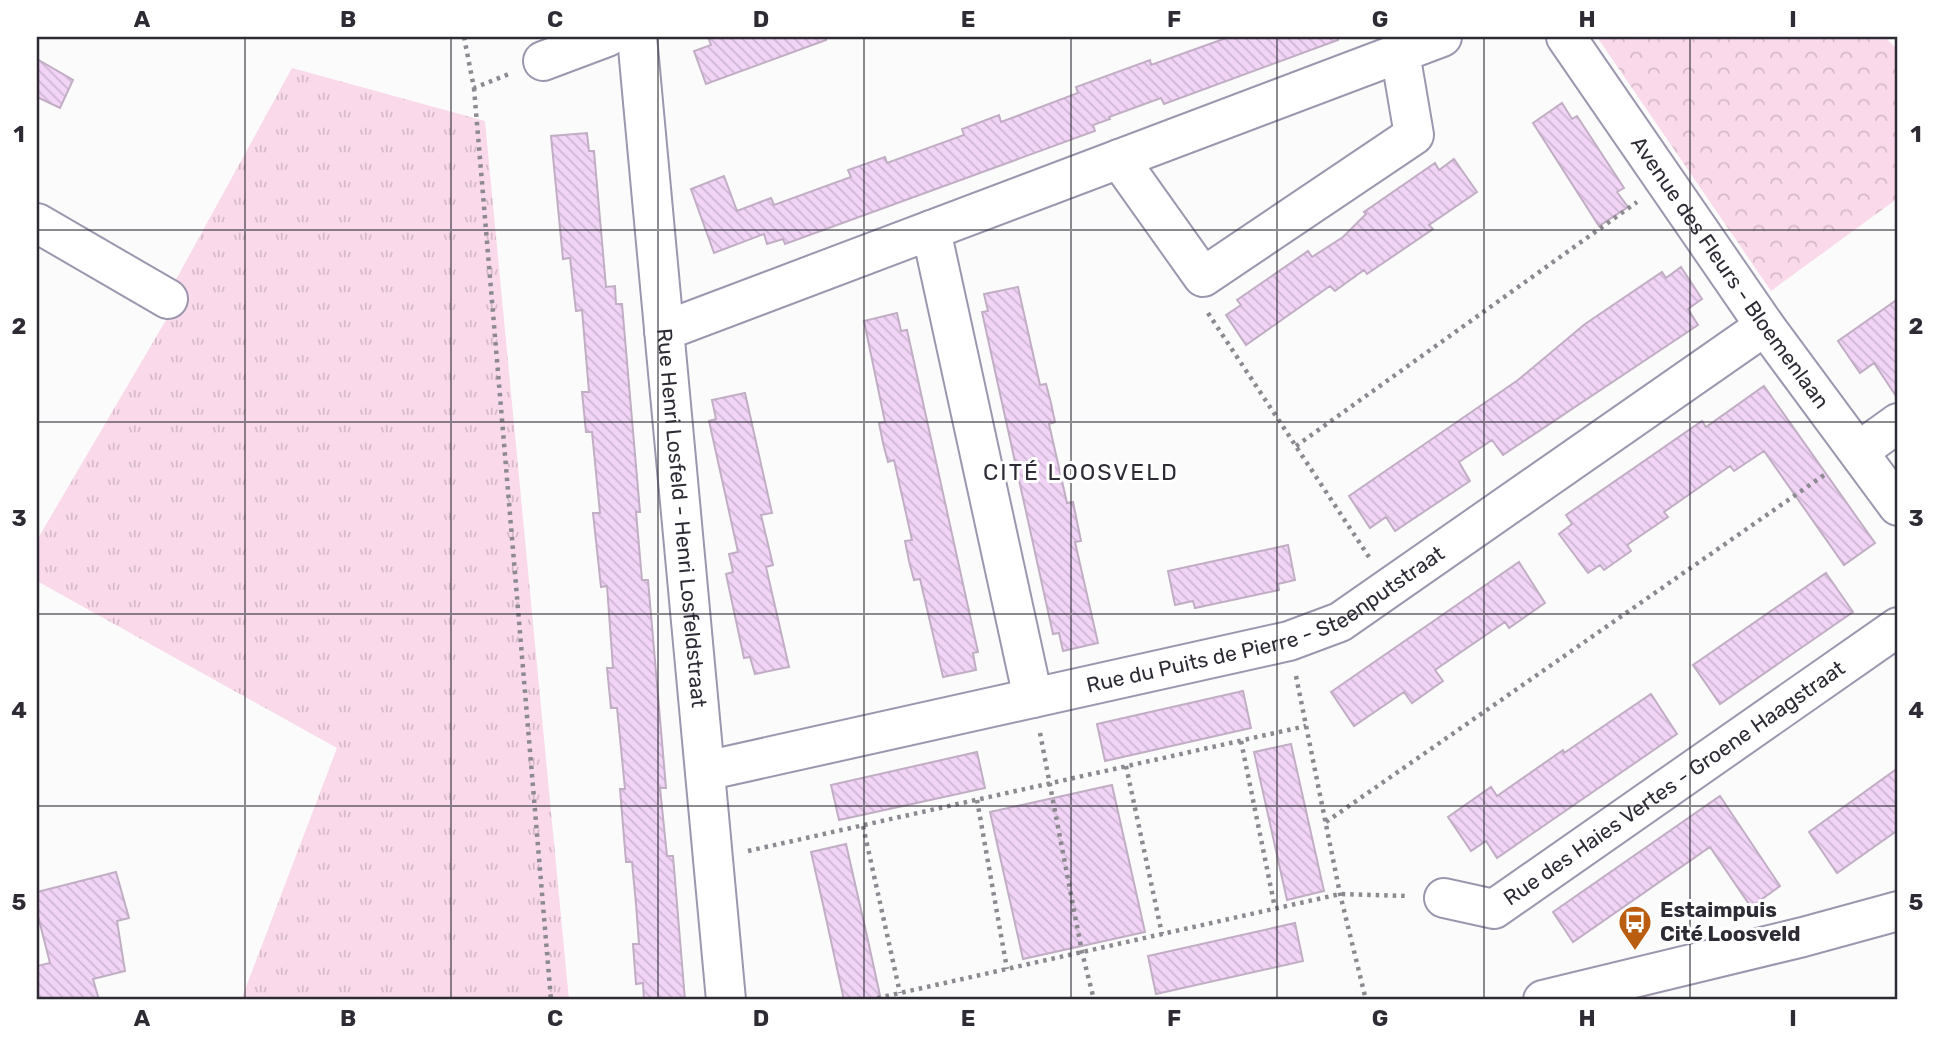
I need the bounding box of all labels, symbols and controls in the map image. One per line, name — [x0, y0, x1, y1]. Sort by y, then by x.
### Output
text: A — [134, 5, 151, 33]
text: B — [340, 5, 356, 33]
text: C — [547, 5, 563, 33]
text: D — [753, 5, 769, 33]
text: E — [961, 5, 975, 33]
text: F — [1167, 5, 1181, 33]
text: G — [1372, 5, 1388, 33]
text: H — [1578, 5, 1596, 33]
text: I — [1789, 5, 1797, 33]
text: 1 — [13, 120, 25, 148]
text: 1 — [1910, 120, 1922, 148]
street label: Avenue des Fleurs - Bloemenlaan — [1626, 131, 1835, 413]
text: 2 — [12, 312, 26, 340]
text: 2 — [1909, 312, 1923, 340]
street label: Rue Henri Losfeld - Henri Losfeldstraat — [652, 327, 712, 709]
district label: CITÉ LOOSVELD — [983, 458, 1179, 486]
text: 3 — [11, 504, 27, 532]
text: 3 — [1908, 504, 1924, 532]
street label: Rue du Puits de Pierre - Steenputstraat — [1084, 540, 1449, 698]
street label: Rue des Haies Vertes - Groene Haagstraat — [1499, 655, 1849, 910]
text: 4 — [11, 696, 27, 724]
text: 4 — [1908, 696, 1924, 724]
text: 5 — [12, 888, 27, 916]
text: 5 — [1909, 888, 1924, 916]
place label: Estaimpuis Cité Loosveld — [1660, 897, 1801, 946]
bus stop icon: Estaimpuis Cité Loosveld — [1616, 903, 1654, 952]
text: A — [134, 1004, 151, 1032]
text: B — [340, 1004, 356, 1032]
text: C — [547, 1004, 563, 1032]
text: D — [753, 1004, 769, 1032]
text: E — [961, 1004, 975, 1032]
text: F — [1167, 1004, 1181, 1032]
text: G — [1372, 1004, 1388, 1032]
text: H — [1578, 1004, 1596, 1032]
text: I — [1789, 1004, 1797, 1032]

